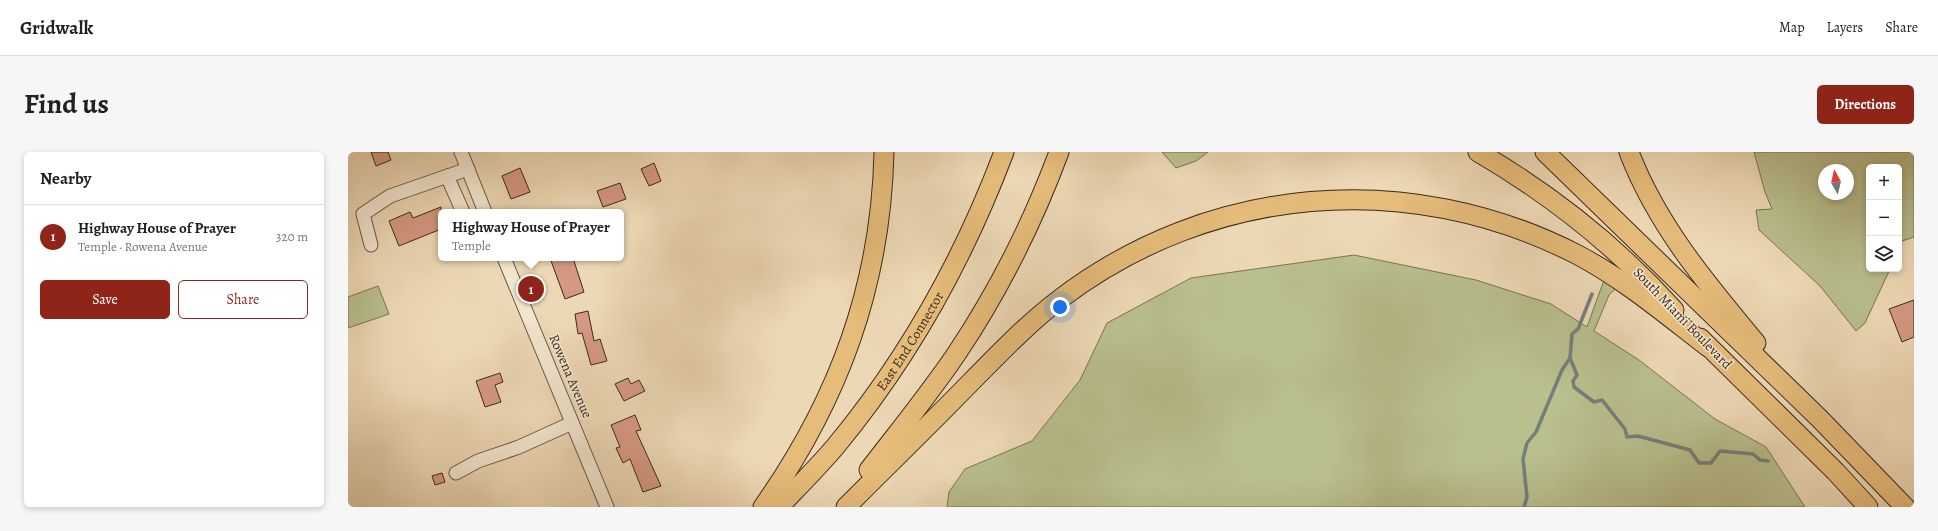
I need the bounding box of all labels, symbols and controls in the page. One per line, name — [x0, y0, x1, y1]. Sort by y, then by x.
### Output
text: Gridwalk — [20, 15, 93, 41]
text: Map — [1779, 18, 1805, 37]
text: Layers — [1827, 18, 1863, 37]
text: Share — [1885, 18, 1918, 37]
text: Find us — [24, 85, 109, 123]
button: Directions — [1817, 85, 1914, 124]
north arrow — [1818, 164, 1854, 200]
map controls — [1866, 164, 1902, 272]
button: + — [1866, 164, 1902, 200]
text: Nearby — [40, 167, 91, 190]
button: − — [1866, 200, 1902, 236]
popup — [438, 209, 624, 261]
text: Highway House of Prayer — [452, 217, 610, 237]
text: Highway House of Prayer — [78, 218, 236, 238]
text: 1 — [51, 228, 55, 245]
text: 320 m — [276, 228, 308, 245]
button: layers — [1866, 236, 1902, 272]
text: Temple — [452, 237, 491, 254]
text: Temple · Rowena Avenue — [78, 238, 208, 255]
street label: South Miami Boulevard — [1629, 263, 1737, 374]
pin: 1 — [518, 274, 544, 304]
button: Save — [40, 280, 170, 319]
button: Share — [178, 280, 308, 319]
street label: East End Connector — [872, 288, 949, 395]
your location — [1050, 297, 1070, 317]
street label: Rowena Avenue — [544, 331, 597, 421]

